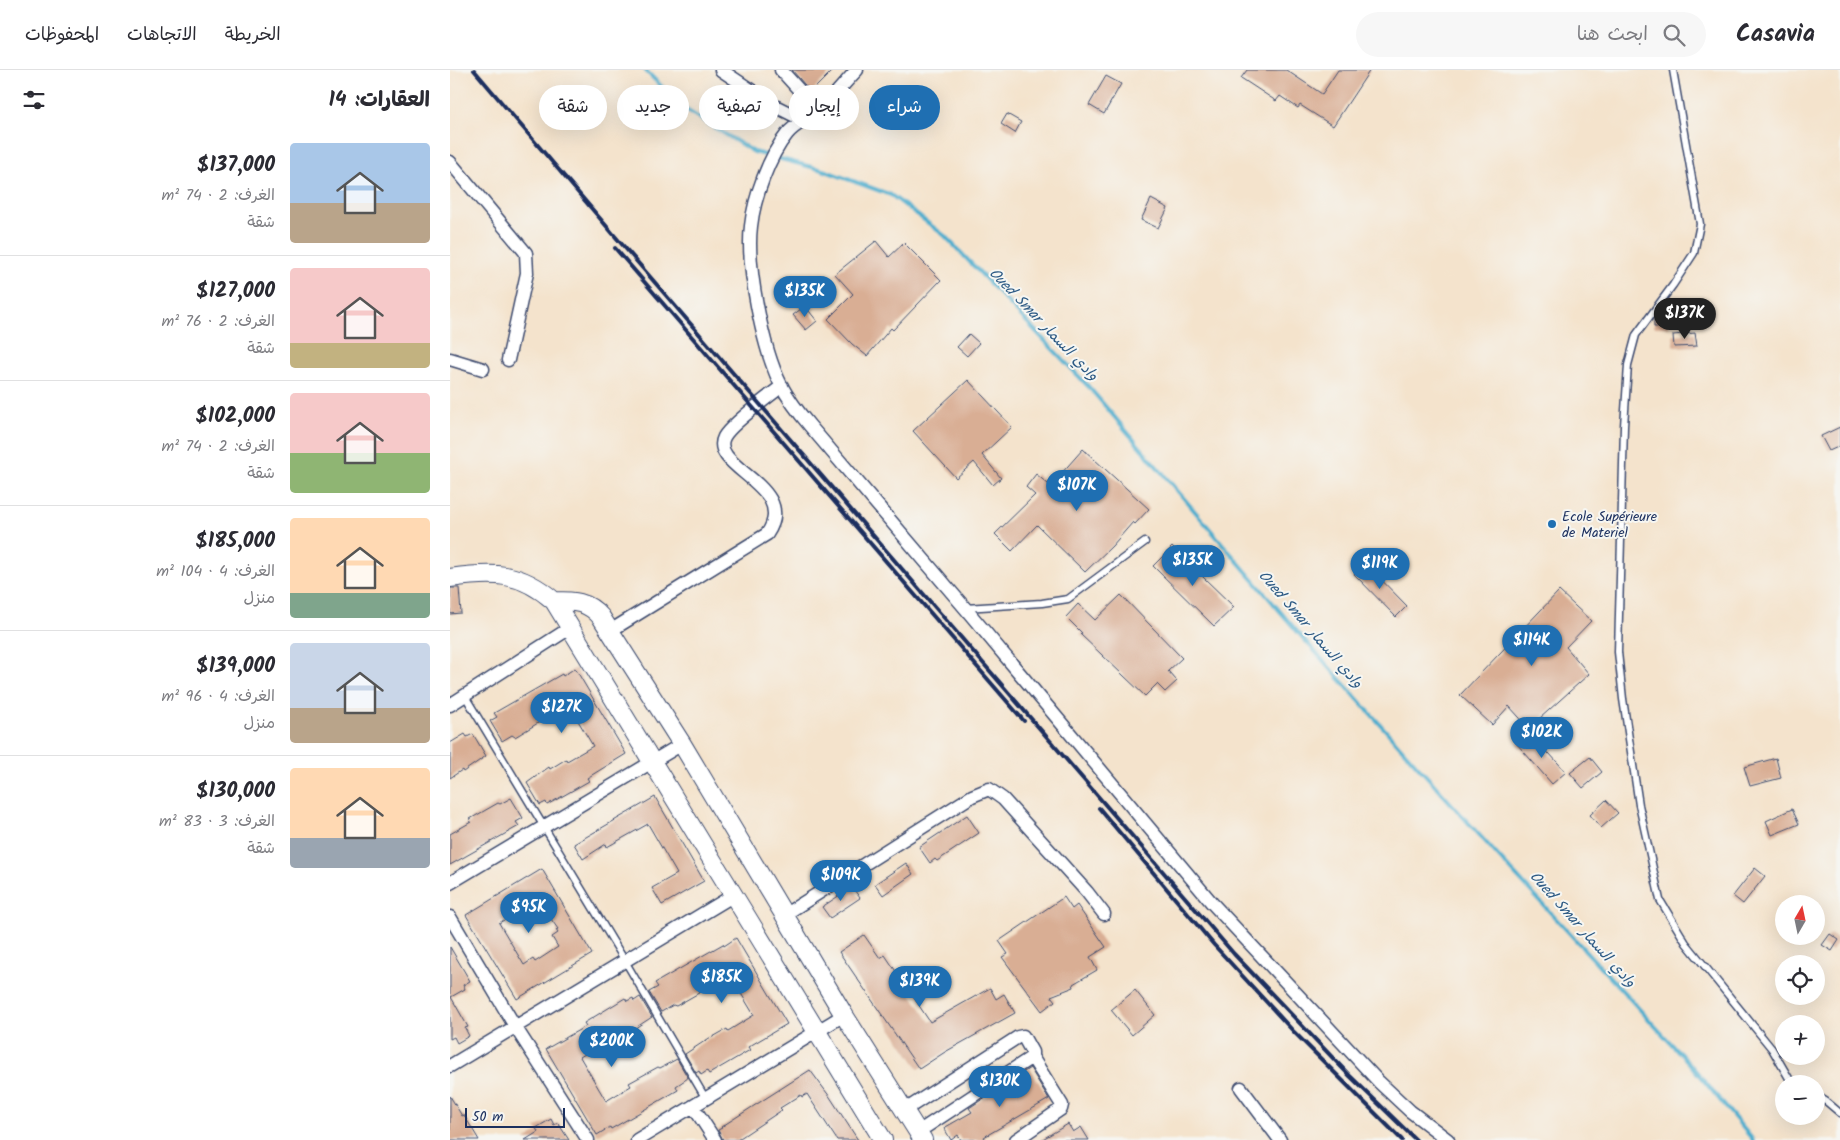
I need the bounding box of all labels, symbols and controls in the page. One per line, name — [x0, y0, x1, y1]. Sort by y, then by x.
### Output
search box — [1356, 12, 1706, 57]
text: Casavia — [1736, 15, 1815, 54]
text: ابحث هنا — [1577, 20, 1648, 50]
text: المحفوظات — [25, 21, 99, 50]
text: الاتجاهات — [127, 21, 197, 50]
text: الخريطة — [225, 21, 281, 50]
icon: search — [1660, 21, 1688, 49]
text: العقارات: 14 — [329, 84, 430, 117]
chip: شقة — [539, 85, 607, 130]
chip: جديد — [617, 85, 689, 130]
chip: تصفية — [699, 85, 779, 130]
chip: إيجار — [789, 85, 859, 130]
chip: شراء — [869, 85, 940, 130]
icon: filters — [20, 86, 48, 114]
text: $137,000 — [197, 149, 275, 182]
icon: home — [330, 163, 390, 223]
text: الغرف: 2 · 74 m² — [162, 183, 275, 208]
text: شقة — [247, 210, 275, 235]
water label: Oued Smar وادي السمار — [983, 263, 1104, 387]
text: $127,000 — [196, 275, 275, 308]
pin: $135K — [770, 276, 840, 318]
text: $135K — [785, 279, 825, 304]
icon: home — [330, 288, 390, 348]
pin: $137K — [1650, 298, 1720, 340]
text: $137K — [1665, 301, 1705, 326]
text: الغرف: 2 · 76 m² — [161, 309, 275, 334]
text: شقة — [247, 336, 275, 361]
text: $102,000 — [195, 400, 275, 433]
icon: home — [330, 413, 390, 473]
text: الغرف: 2 · 74 m² — [162, 434, 275, 459]
text: شقة — [247, 461, 275, 486]
pin: $107K — [1042, 470, 1112, 512]
text: $107K — [1057, 473, 1097, 498]
place label: Ecole Supérieure de Materiel — [1562, 506, 1658, 544]
marker: Ecole Supérieure de Materiel — [1546, 518, 1558, 530]
text: $185,000 — [195, 525, 275, 558]
icon: home — [330, 538, 390, 598]
pin: $135K — [1158, 544, 1228, 587]
text: $135K — [1173, 548, 1213, 573]
pin: $119K — [1345, 548, 1415, 590]
text: $119K — [1362, 551, 1398, 576]
text: الغرف: 4 · 104 m² — [156, 559, 275, 584]
water label: Oued Smar وادي السمار — [1252, 565, 1368, 694]
text: منزل — [243, 586, 275, 611]
pin: $114K — [1497, 624, 1567, 667]
text: $114K — [1513, 628, 1551, 653]
text: $139,000 — [196, 650, 275, 683]
icon: home — [330, 663, 390, 723]
text: الغرف: 4 · 96 m² — [161, 684, 275, 709]
pin: $127K — [527, 692, 597, 734]
text: $127K — [542, 695, 582, 720]
text: منزل — [243, 711, 275, 736]
pin: $102K — [1507, 716, 1577, 759]
text: $102K — [1521, 720, 1563, 745]
text: $130,000 — [196, 775, 275, 808]
icon: home — [330, 788, 390, 848]
text: الغرف: 3 · 83 m² — [159, 809, 275, 834]
text: شقة — [247, 836, 275, 861]
pin: $109K — [806, 860, 876, 902]
text: $109K — [821, 863, 861, 888]
water label: Oued Smar وادي السمار — [1523, 866, 1641, 993]
pin: $95K — [499, 892, 559, 934]
text: $95K — [511, 895, 547, 920]
north arrow — [1775, 895, 1825, 945]
map controls — [1775, 895, 1825, 1125]
button: locate — [1775, 955, 1825, 1005]
pin: $185K — [687, 962, 757, 1004]
text: $185K — [701, 965, 743, 990]
pin: $139K — [885, 966, 955, 1008]
text: $139K — [900, 969, 940, 994]
button: + — [1775, 1015, 1825, 1065]
pin: $200K — [577, 1026, 647, 1068]
text: $200K — [590, 1029, 634, 1054]
pin: $130K — [965, 1066, 1035, 1108]
text: $130K — [980, 1069, 1020, 1094]
button: − — [1775, 1075, 1825, 1125]
scale bar — [465, 1105, 565, 1128]
text: 50 m — [472, 1106, 503, 1128]

